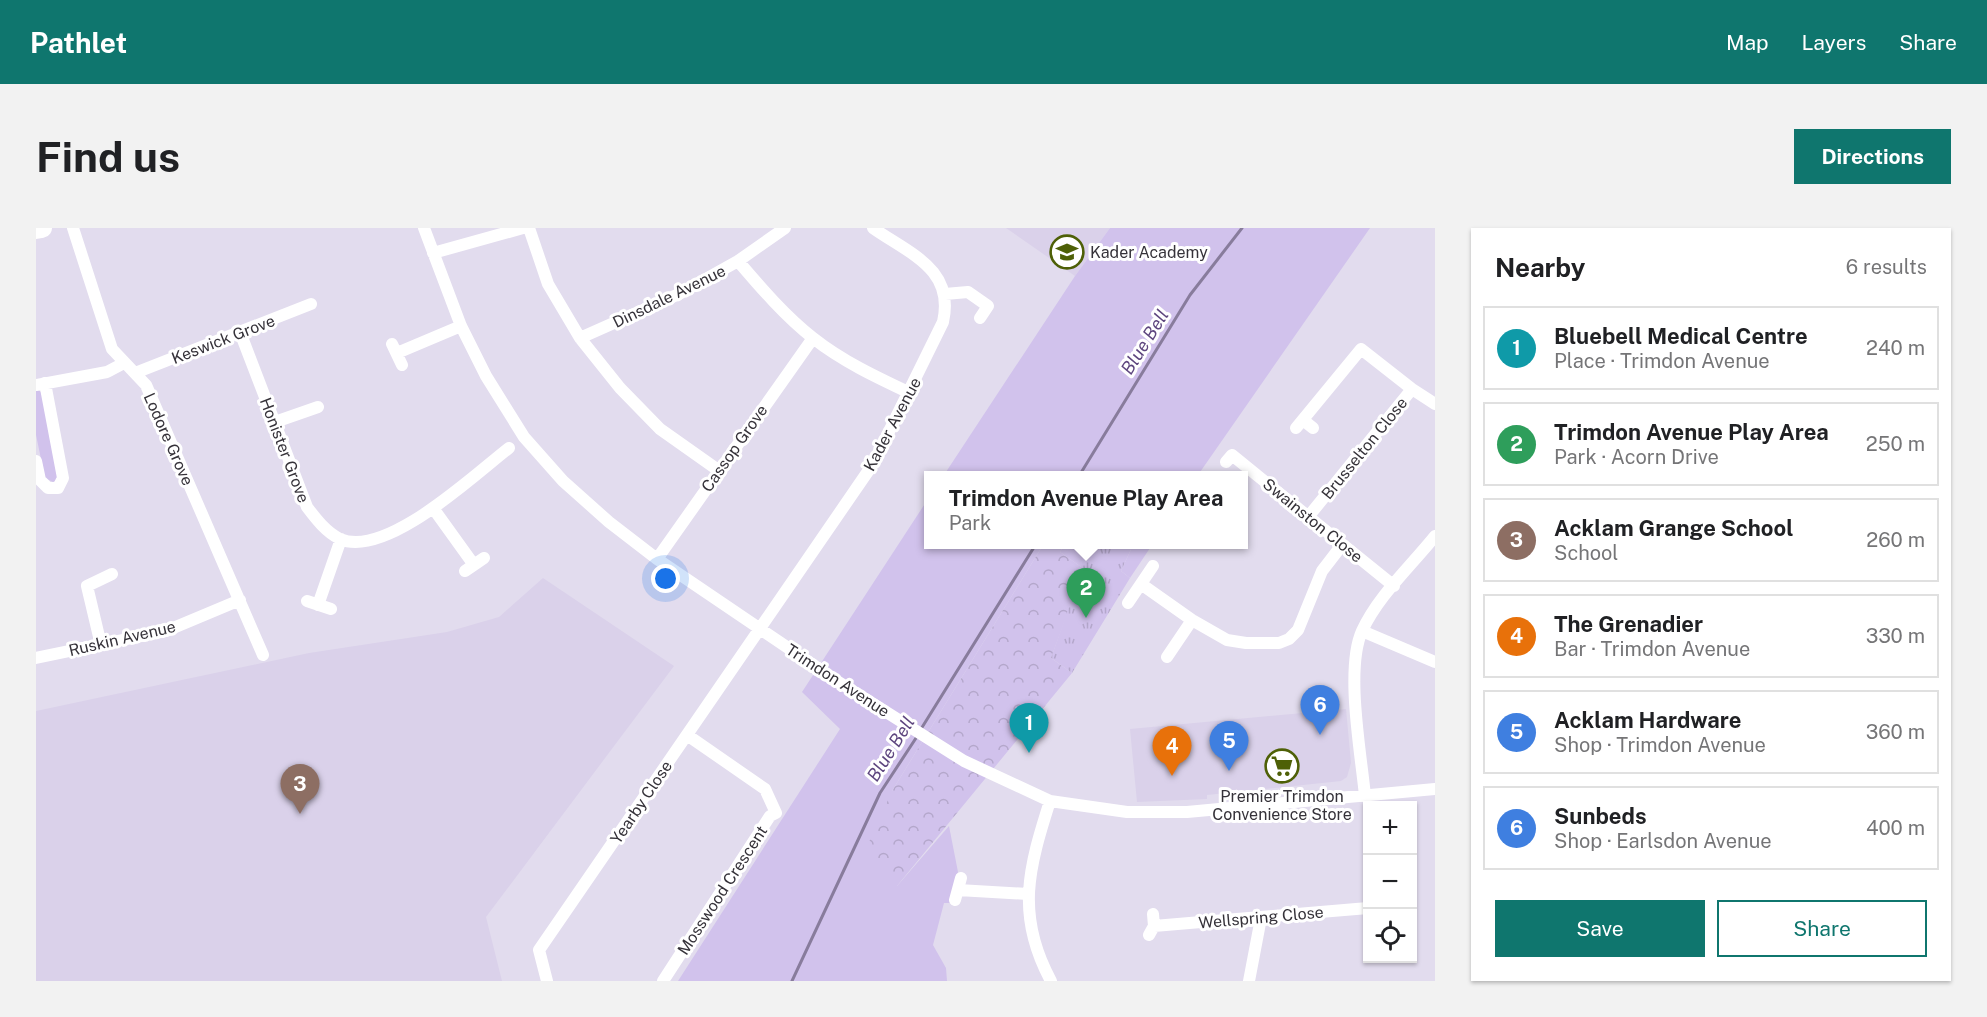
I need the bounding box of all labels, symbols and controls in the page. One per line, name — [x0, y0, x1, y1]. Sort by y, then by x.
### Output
text: Pathlet — [30, 26, 127, 59]
text: Map — [1726, 30, 1769, 55]
text: Layers — [1802, 30, 1866, 55]
text: Share — [1899, 30, 1957, 55]
button: Directions — [1794, 129, 1951, 184]
text: Find us — [36, 132, 180, 181]
school or university icon: Kader Academy — [1049, 234, 1085, 270]
place label: Kader Academy — [1090, 243, 1208, 262]
text: Nearby — [1495, 252, 1585, 283]
text: 6 results — [1846, 255, 1927, 279]
street label: Dinsdale Avenue — [610, 261, 729, 332]
water label: Blue Bell — [1116, 305, 1173, 378]
street label: Keswick Grove — [169, 311, 278, 368]
text: Bluebell Medical Centre — [1554, 323, 1808, 349]
text: 1 — [1512, 336, 1521, 360]
text: 240 m — [1866, 336, 1925, 360]
text: Place · Trimdon Avenue — [1554, 349, 1770, 373]
street label: Kader Avenue — [860, 374, 925, 474]
street label: Lodore Grove — [140, 390, 197, 488]
street label: Brusselton Close — [1318, 394, 1411, 503]
street label: Honister Grove — [256, 395, 313, 506]
street label: Cassop Grove — [697, 401, 771, 495]
text: Trimdon Avenue Play Area — [1554, 419, 1829, 445]
text: 2 — [1510, 432, 1523, 456]
text: 250 m — [1866, 432, 1925, 456]
text: Park · Acorn Drive — [1554, 445, 1719, 469]
popup — [924, 471, 1248, 549]
street label: Swainston Close — [1259, 474, 1366, 566]
text: Trimdon Avenue Play Area — [949, 485, 1223, 511]
text: Park — [949, 511, 991, 535]
text: Acklam Grange School — [1554, 515, 1793, 541]
text: 3 — [1510, 528, 1523, 552]
text: 260 m — [1866, 528, 1925, 552]
text: School — [1554, 541, 1618, 565]
your location — [651, 564, 680, 593]
pin: 2 — [1066, 568, 1106, 618]
text: The Grenadier — [1554, 611, 1703, 637]
street label: Ruskin Avenue — [67, 617, 177, 660]
text: 4 — [1510, 624, 1523, 648]
text: 330 m — [1866, 624, 1925, 648]
text: Bar · Trimdon Avenue — [1554, 637, 1750, 661]
street label: Trimdon Avenue — [782, 640, 893, 721]
pin: 6 — [1300, 686, 1340, 735]
pin: 1 — [1010, 704, 1048, 753]
text: Acklam Hardware — [1554, 707, 1742, 733]
water label: Blue Bell — [862, 712, 919, 785]
text: 5 — [1510, 720, 1523, 744]
text: 360 m — [1866, 720, 1925, 744]
pin: 5 — [1210, 722, 1248, 771]
pin: 4 — [1152, 726, 1192, 776]
text: Shop · Trimdon Avenue — [1554, 733, 1766, 757]
supermarket icon: Premier Trimdon Convenience Store — [1264, 748, 1300, 784]
street label: Yearby Close — [607, 757, 676, 847]
pin: 3 — [280, 764, 320, 814]
place label: Premier Trimdon Convenience Store — [1212, 787, 1352, 824]
map controls — [1363, 801, 1417, 963]
button: + — [1363, 801, 1417, 855]
text: Sunbeds — [1554, 803, 1646, 829]
text: 6 — [1510, 816, 1523, 840]
text: 400 m — [1866, 816, 1925, 840]
street label: Mosswood Crescent — [674, 822, 771, 958]
text: Shop · Earlsdon Avenue — [1554, 829, 1772, 853]
button: − — [1363, 855, 1417, 909]
button: Save — [1495, 900, 1705, 957]
button: Share — [1717, 900, 1927, 957]
street label: Wellspring Close — [1198, 903, 1324, 932]
button: locate — [1363, 909, 1417, 963]

